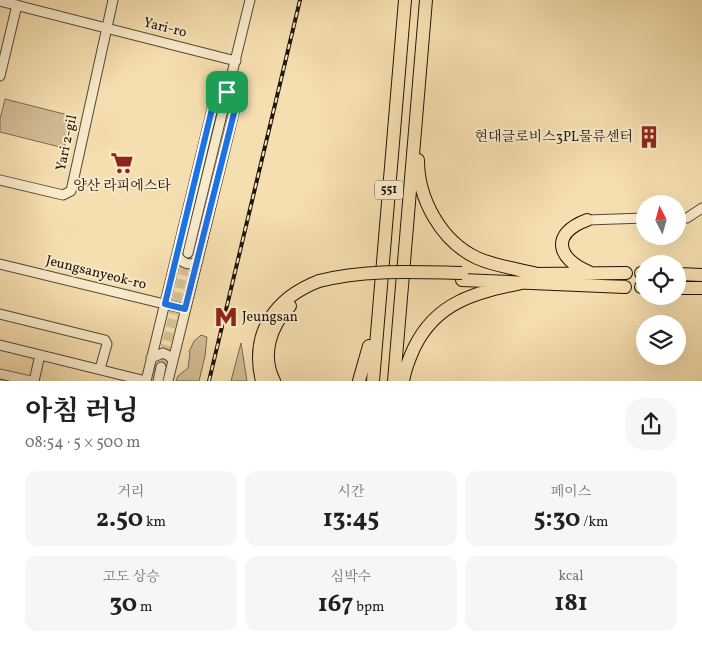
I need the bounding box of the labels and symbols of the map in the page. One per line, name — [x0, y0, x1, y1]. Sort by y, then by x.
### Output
street label: Yari-ro — [141, 13, 189, 43]
pin — [206, 71, 248, 113]
street label: Yari 2-gil — [52, 113, 82, 173]
building icon: 현대글로비스3PL물류센터 — [636, 124, 662, 150]
place label: 현대글로비스3PL물류센터 — [475, 128, 633, 147]
supermarket icon: 양산 라피에스타 — [109, 150, 135, 176]
place label: 양산 라피에스타 — [73, 177, 171, 196]
road number: 551 — [375, 180, 403, 200]
north arrow — [636, 195, 686, 245]
street label: Jeungsanyeok-ro — [44, 251, 148, 295]
metro station icon: Jeungsan — [213, 304, 239, 330]
place label: Jeungsan — [242, 308, 298, 327]

